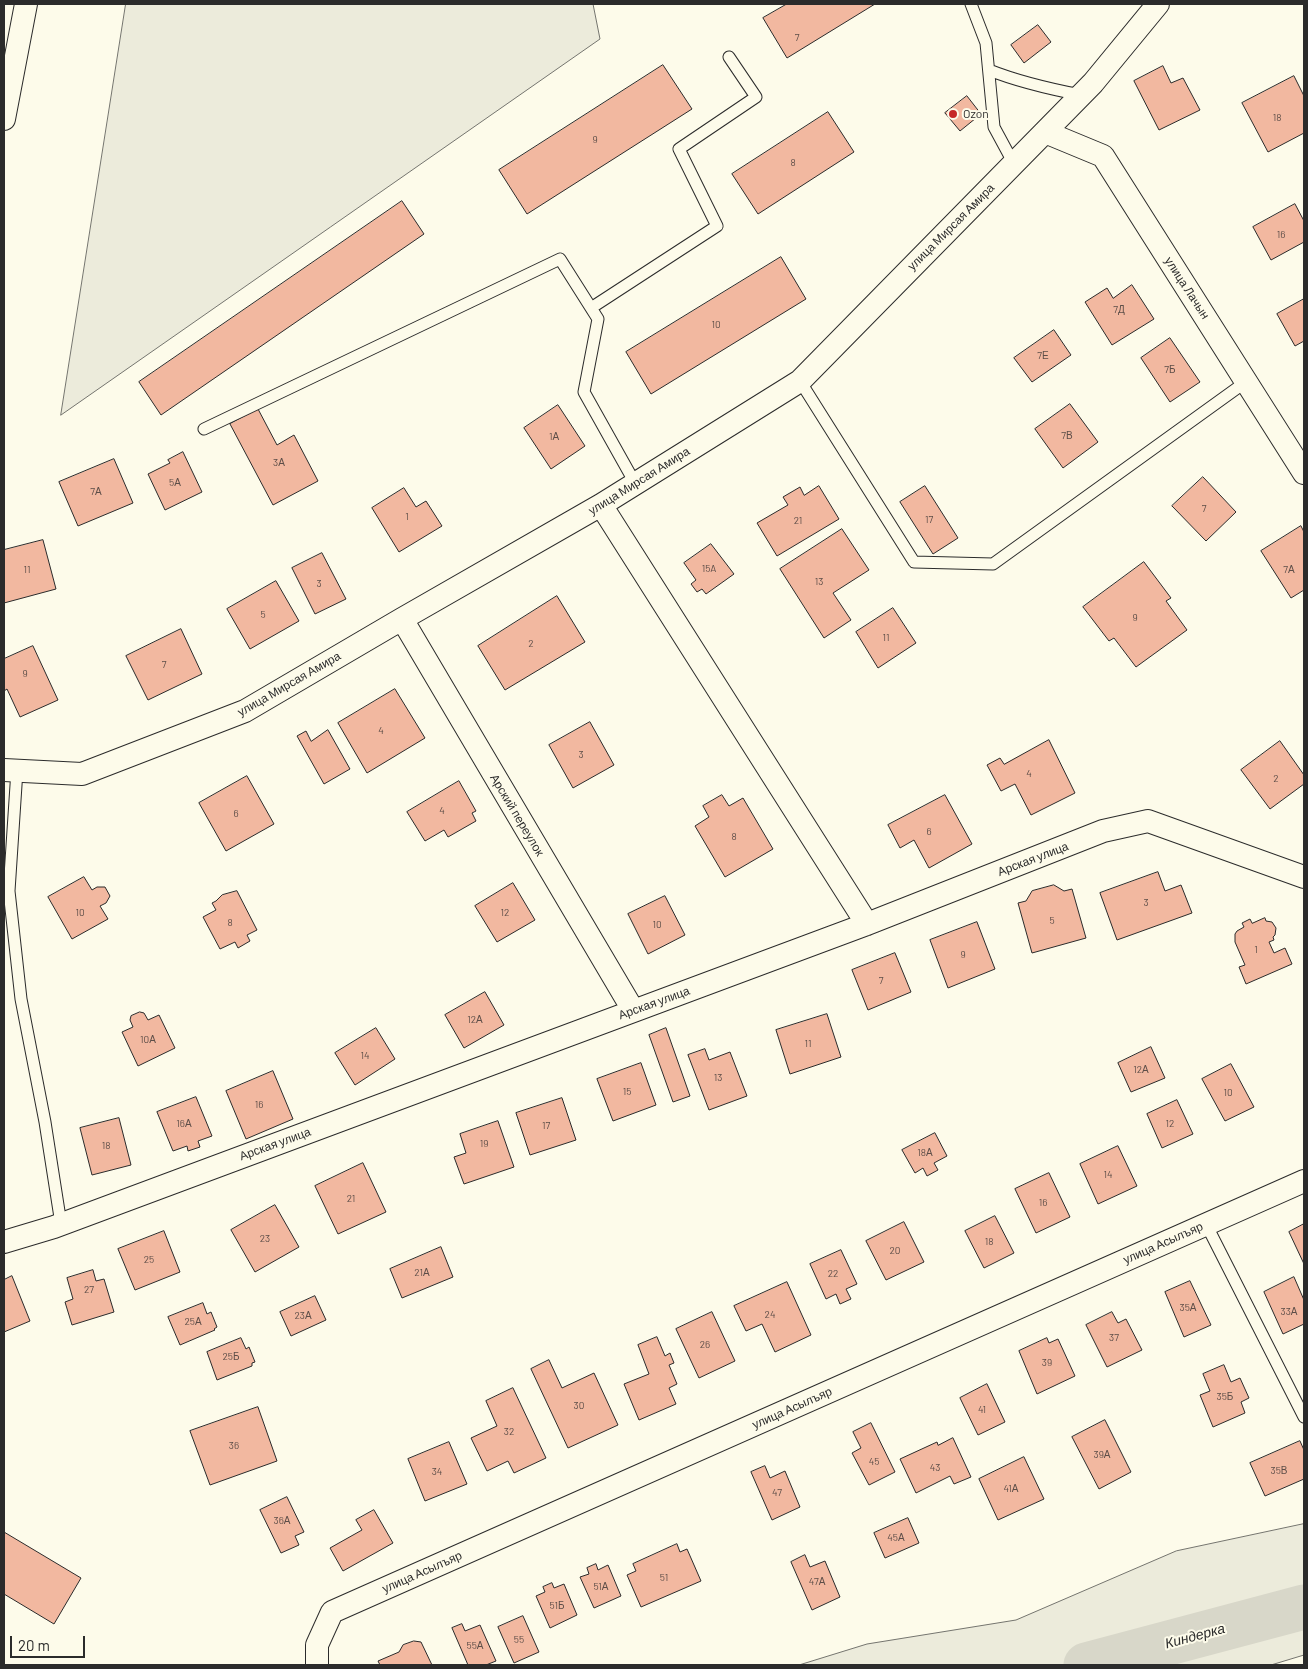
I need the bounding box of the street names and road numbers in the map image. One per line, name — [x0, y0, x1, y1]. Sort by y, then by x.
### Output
street label: улица Мирсая Амира — [905, 181, 997, 273]
street label: улица Лачын — [1162, 254, 1212, 322]
street label: улица Мирсая Амира — [586, 444, 692, 518]
street label: улица Мирсая Амира — [235, 649, 343, 719]
street label: Арский переулок — [487, 771, 547, 859]
street label: Арская улица — [996, 839, 1070, 879]
street label: Арская улица — [616, 983, 692, 1023]
street label: Арская улица — [237, 1124, 313, 1164]
street label: улица Асылъяр — [1121, 1219, 1205, 1267]
street label: улица Асылъяр — [750, 1384, 834, 1432]
street label: улица Асылъяр — [380, 1548, 464, 1596]

